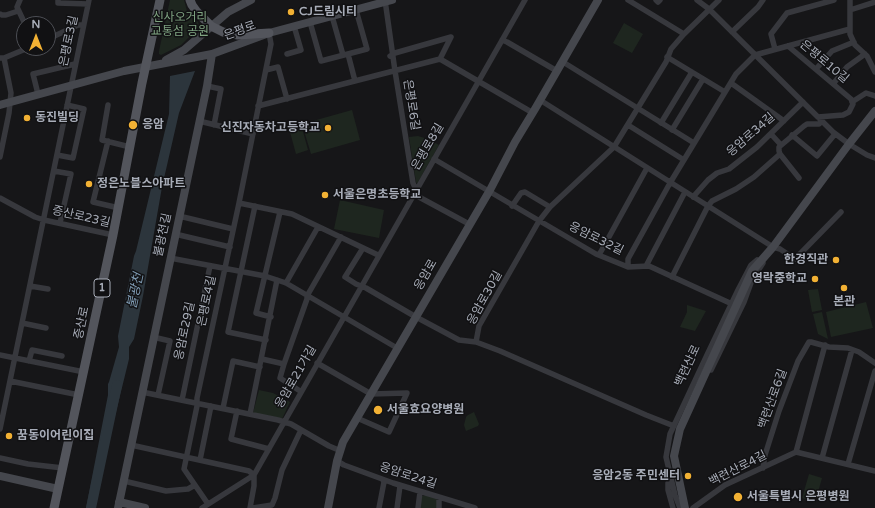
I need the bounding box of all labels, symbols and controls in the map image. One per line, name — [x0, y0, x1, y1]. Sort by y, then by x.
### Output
place label: CJ드림시티 — [299, 5, 357, 19]
marker: CJ드림시티 — [286, 7, 296, 17]
park label: 신사오거리 교통섬 공원 — [151, 11, 209, 39]
street label: 은평로3길 — [57, 14, 81, 68]
north arrow — [16, 16, 56, 56]
text: N — [32, 18, 40, 31]
street label: 은평로 — [222, 19, 258, 43]
street label: 은평로10길 — [797, 37, 851, 87]
street label: 은평로6길 — [400, 78, 422, 132]
street label: 응암로34길 — [724, 110, 778, 160]
place label: 동진빌딩 — [35, 111, 79, 125]
marker: 동진빌딩 — [22, 113, 32, 123]
place label: 응암 — [142, 118, 164, 132]
marker: 응암 — [127, 119, 139, 131]
place label: 신진자동차고등학교 — [221, 121, 320, 135]
street label: 은평로8길 — [409, 121, 447, 173]
marker: 신진자동차고등학교 — [323, 123, 333, 133]
place label: 정은노블스아파트 — [97, 177, 185, 191]
marker: 정은노블스아파트 — [84, 179, 94, 189]
place label: 서울은명초등학교 — [333, 188, 421, 202]
marker: 서울은명초등학교 — [320, 190, 330, 200]
street label: 증산로23길 — [51, 203, 111, 231]
street label: 불광천길 — [151, 212, 175, 258]
street label: 응암로32길 — [566, 220, 626, 258]
place label: 한경직관 — [784, 253, 828, 267]
marker: 한경직관 — [831, 255, 841, 265]
street label: 응암로 — [411, 257, 441, 293]
street label: 응암로30길 — [464, 269, 506, 327]
water label: 불광천 — [125, 272, 147, 310]
place label: 영락중학교 — [752, 272, 807, 286]
street label: 은평로4길 — [195, 274, 219, 328]
marker: 영락중학교 — [810, 274, 820, 284]
road number: 1 — [94, 279, 110, 297]
marker: 본관 — [839, 283, 849, 293]
place label: 본관 — [833, 295, 855, 309]
street label: 응암로29길 — [172, 301, 198, 361]
street label: 증산로 — [72, 305, 92, 341]
street label: 응암로21가길 — [272, 343, 320, 411]
street label: 백련산로 — [672, 343, 704, 389]
street label: 백련산로6길 — [756, 367, 790, 431]
place label: 서울효요양병원 — [387, 403, 464, 417]
marker: 서울효요양병원 — [372, 404, 384, 416]
place label: 꿈동이어린이집 — [17, 429, 94, 443]
marker: 꿈동이어린이집 — [4, 431, 14, 441]
street label: 백련산로4길 — [707, 448, 769, 490]
street label: 응암로24길 — [378, 460, 438, 492]
place label: 응암2동 주민센터 — [592, 469, 680, 483]
marker: 응암2동 주민센터 — [683, 471, 693, 481]
place label: 서울특별시 은평병원 — [747, 490, 849, 504]
marker: 서울특별시 은평병원 — [732, 491, 744, 503]

